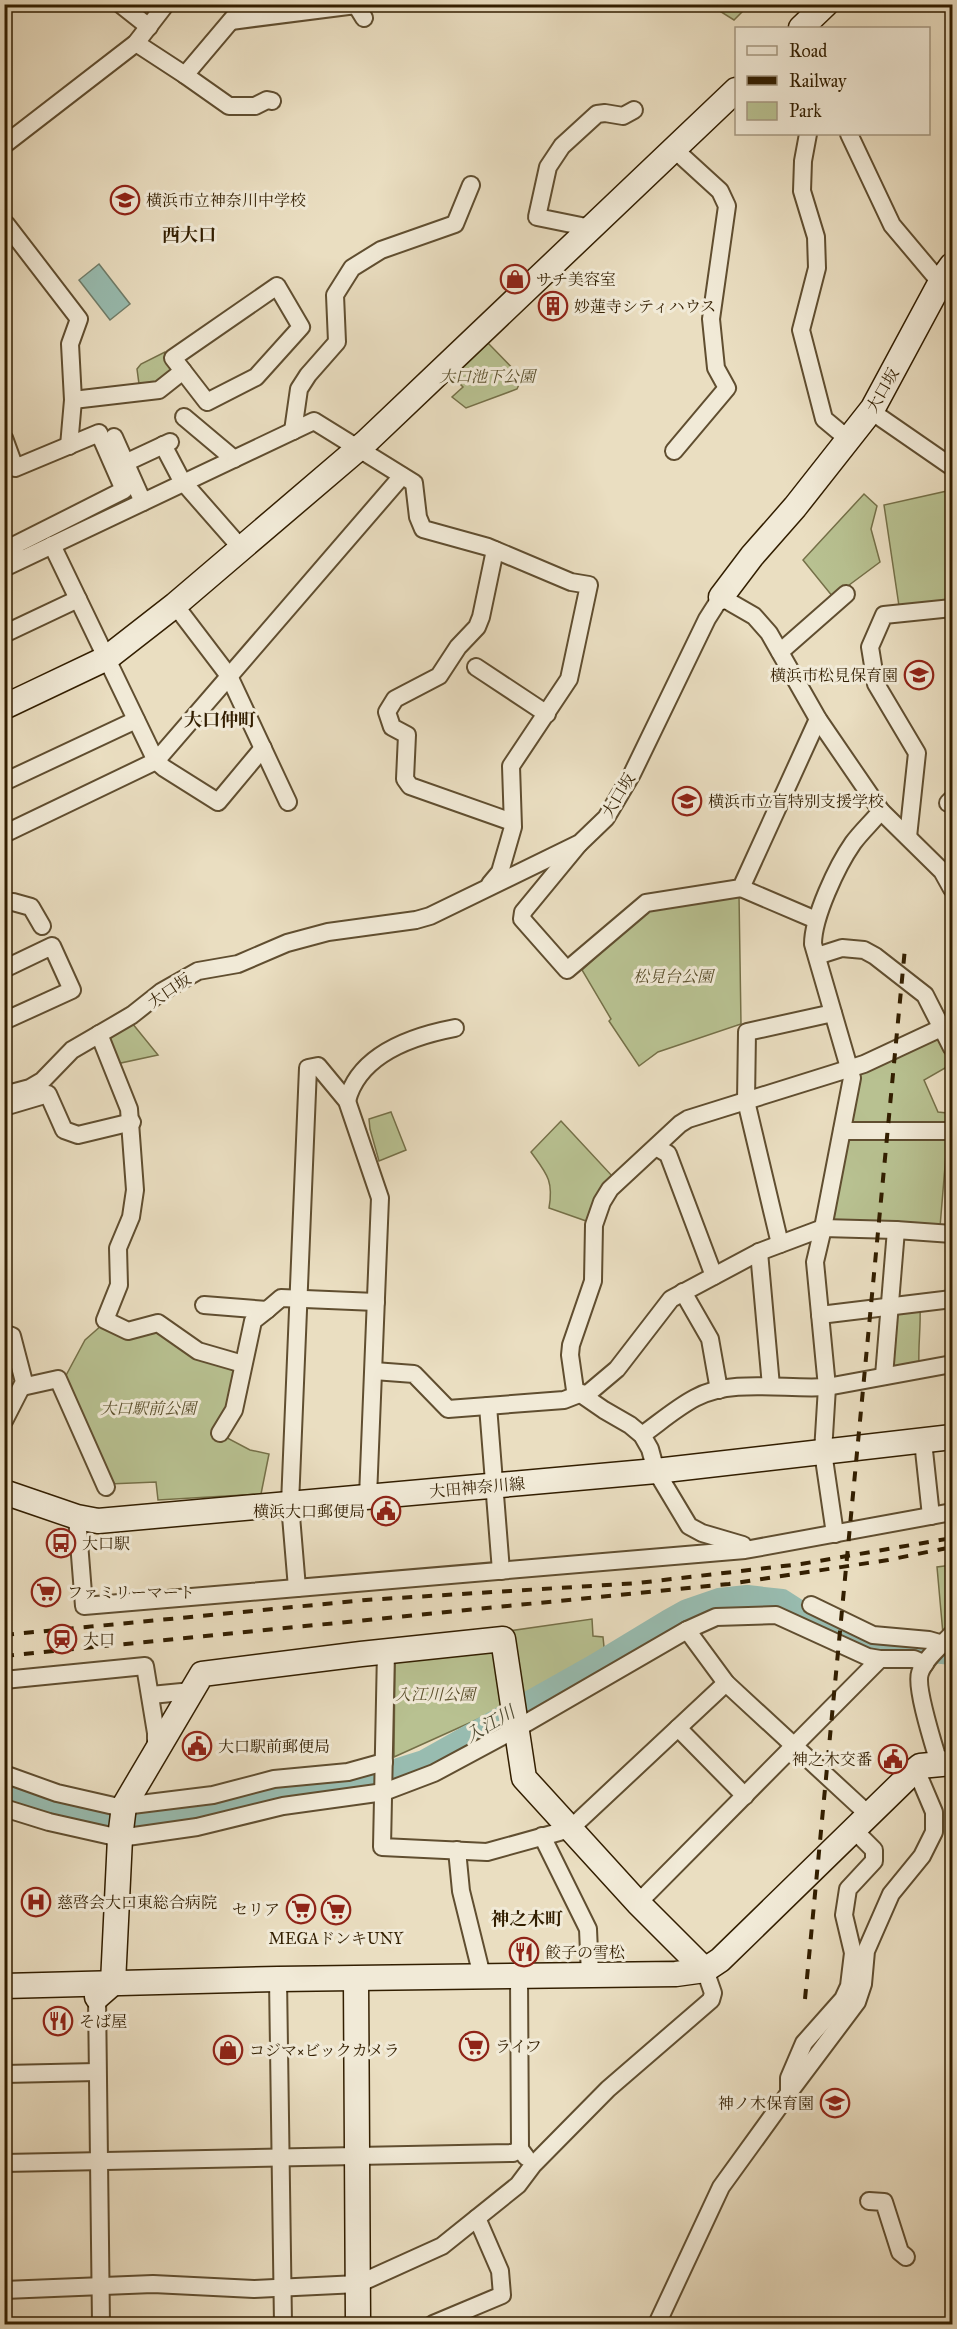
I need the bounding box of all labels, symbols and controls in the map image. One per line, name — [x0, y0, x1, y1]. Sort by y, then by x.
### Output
legend — [735, 27, 930, 135]
text: Road — [789, 40, 827, 62]
text: Railway — [789, 70, 847, 92]
text: Park — [789, 100, 822, 122]
school or university icon: 横浜市立神奈川中学校 — [109, 184, 141, 216]
place label: 横浜市立神奈川中学校 — [146, 191, 306, 210]
district label: 西大口 — [162, 224, 216, 246]
shop icon: サチ美容室 — [499, 263, 531, 295]
place label: サチ美容室 — [536, 270, 616, 289]
building icon: 妙蓮寺シティハウス — [537, 290, 569, 322]
place label: 妙蓮寺シティハウス — [574, 297, 716, 316]
street label: 大口坂 — [862, 365, 903, 416]
park label: 大口池下公園 — [439, 367, 538, 386]
school or university icon: 横浜市松見保育園 — [903, 659, 935, 691]
place label: 横浜市松見保育園 — [770, 666, 898, 685]
district label: 大口仲町 — [184, 709, 256, 731]
street label: 大口坂 — [598, 770, 639, 821]
school or university icon: 横浜市立盲特別支援学校 — [671, 785, 703, 817]
place label: 横浜市立盲特別支援学校 — [708, 792, 884, 811]
park label: 松見台公園 — [633, 967, 716, 986]
street label: 大口坂 — [144, 969, 194, 1012]
park label: 大口駅前公園 — [100, 1399, 199, 1418]
street label: 大田神奈川線 — [428, 1474, 526, 1501]
public building icon: 横浜大口郵便局 — [370, 1495, 402, 1527]
place label: 横浜大口郵便局 — [253, 1502, 365, 1521]
bus stop icon: 大口駅 — [45, 1527, 77, 1559]
place label: 大口駅 — [82, 1534, 130, 1553]
supermarket icon: ファミリーマート — [30, 1576, 62, 1608]
place label: ファミリーマート — [67, 1583, 195, 1602]
station icon: 大口 — [46, 1623, 78, 1655]
place label: 大口 — [83, 1630, 115, 1649]
park label: 入江川公園 — [395, 1685, 478, 1704]
water label: 入江川 — [461, 1700, 521, 1747]
public building icon: 大口駅前郵便局 — [181, 1730, 213, 1762]
place label: 大口駅前郵便局 — [218, 1737, 330, 1756]
public building icon: 神之木交番 — [877, 1743, 909, 1775]
place label: 神之木交番 — [792, 1750, 872, 1769]
hospital icon: 慈啓会大口東総合病院 — [20, 1886, 52, 1918]
place label: 慈啓会大口東総合病院 — [57, 1893, 217, 1912]
supermarket icon: セリア — [285, 1893, 317, 1925]
supermarket icon: MEGAドンキUNY — [320, 1894, 352, 1926]
place label: セリア — [232, 1900, 280, 1919]
district label: 神之木町 — [491, 1908, 563, 1930]
place label: MEGAドンキUNY — [269, 1929, 404, 1948]
restaurant icon: 餃子の雪松 — [508, 1936, 540, 1968]
place label: 餃子の雪松 — [545, 1943, 625, 1962]
restaurant icon: そば屋 — [42, 2005, 74, 2037]
place label: そば屋 — [79, 2012, 127, 2031]
supermarket icon: ライフ — [458, 2030, 490, 2062]
shop icon: コジマ×ビックカメラ — [212, 2034, 244, 2066]
place label: ライフ — [495, 2037, 542, 2056]
place label: コジマ×ビックカメラ — [249, 2041, 400, 2060]
school or university icon: 神ノ木保育園 — [819, 2087, 851, 2119]
place label: 神ノ木保育園 — [718, 2094, 814, 2113]

